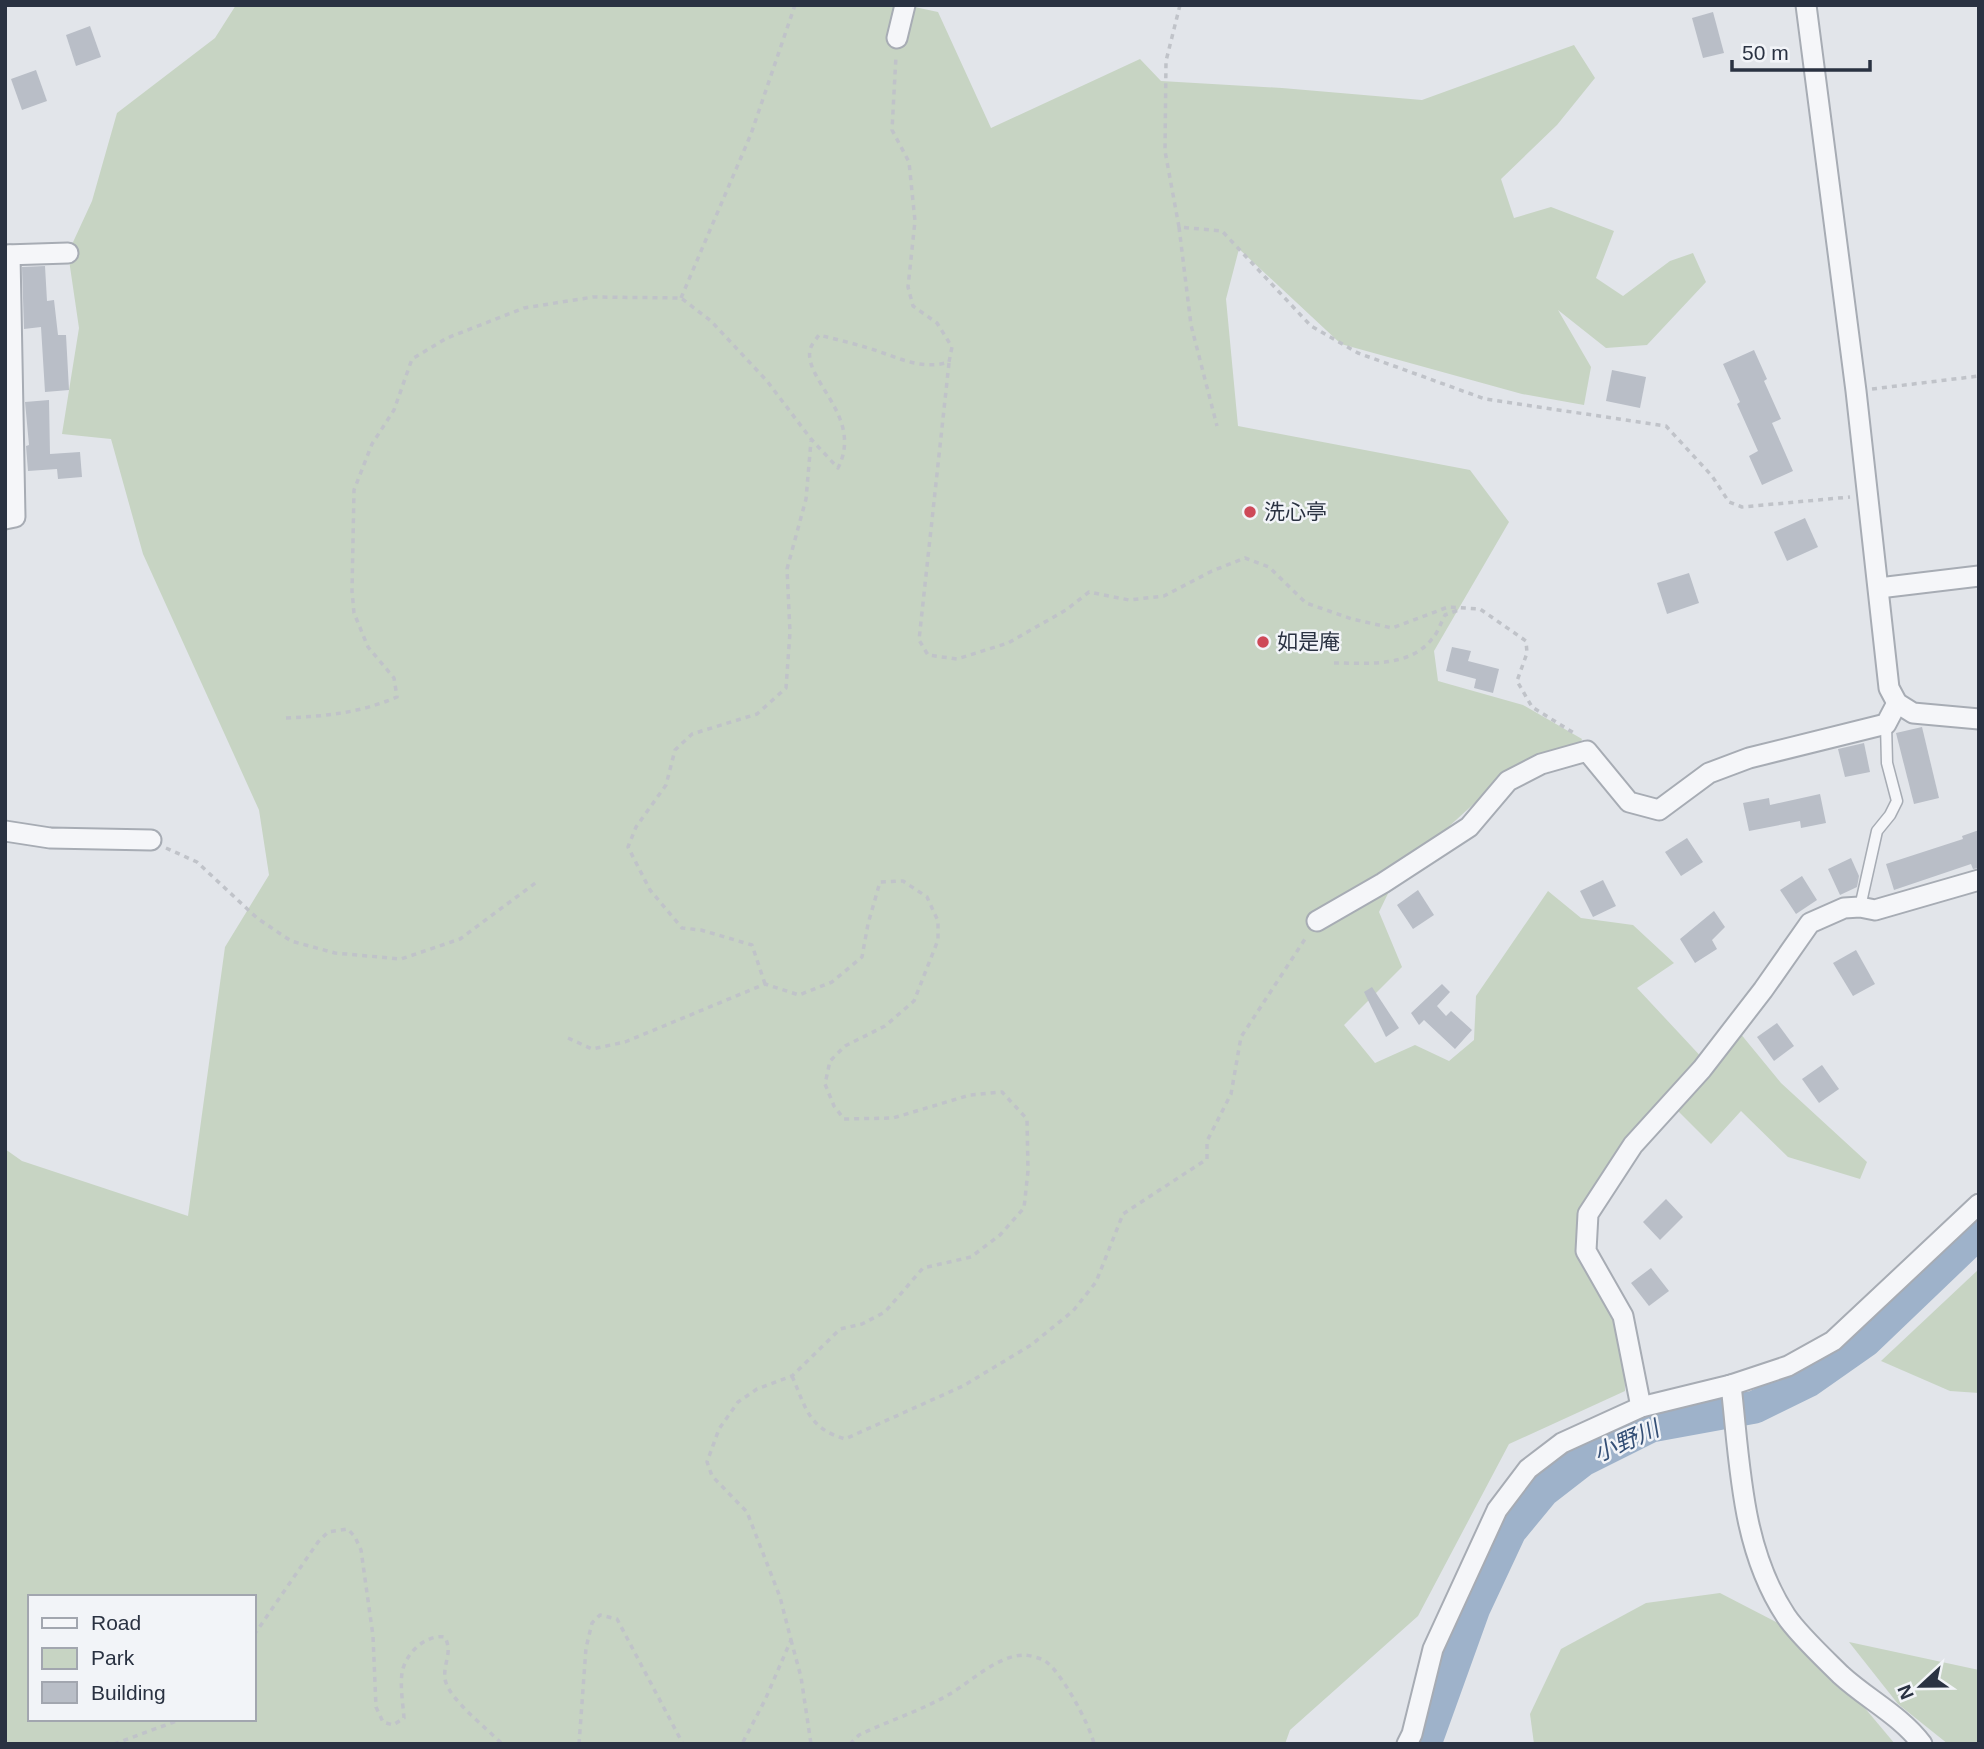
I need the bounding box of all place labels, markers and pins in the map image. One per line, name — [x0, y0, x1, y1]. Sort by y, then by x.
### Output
place label: 洗心亭 — [1264, 500, 1327, 523]
marker: 洗心亭 — [1242, 504, 1258, 520]
place label: 如是庵 — [1277, 630, 1340, 653]
marker: 如是庵 — [1255, 634, 1271, 650]

